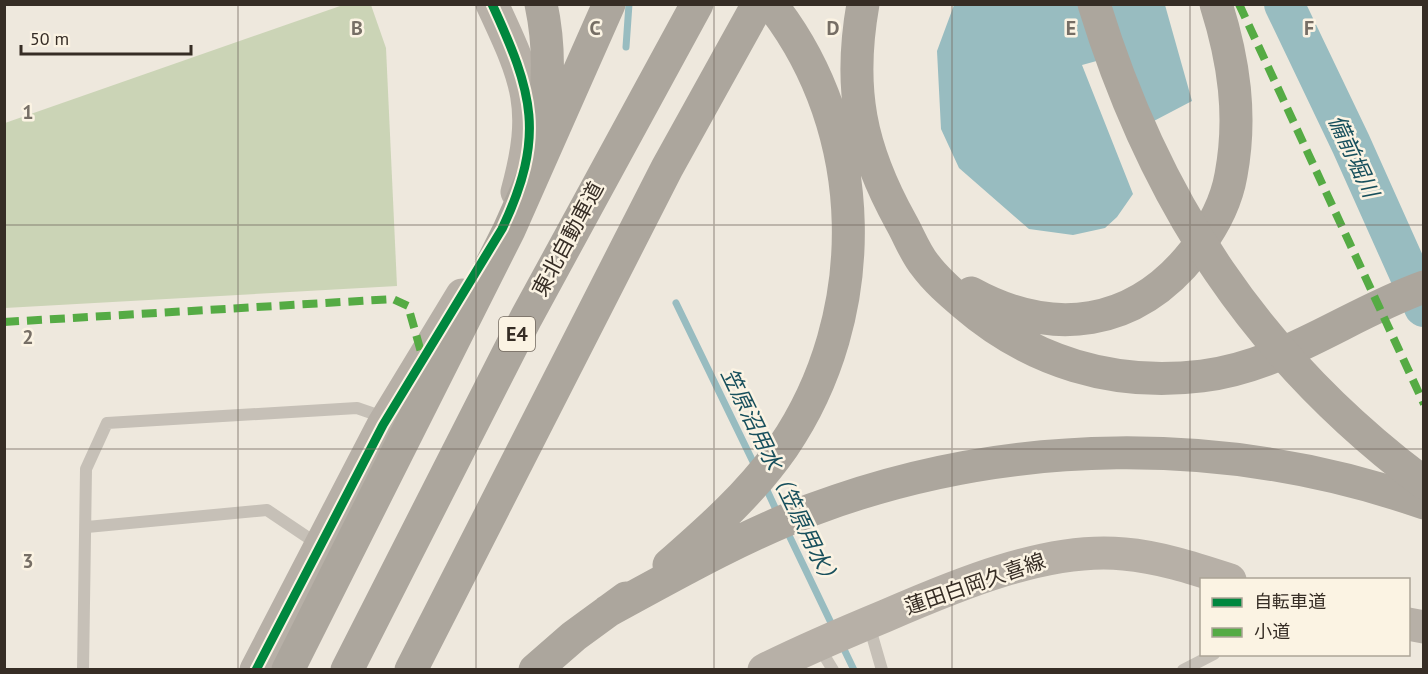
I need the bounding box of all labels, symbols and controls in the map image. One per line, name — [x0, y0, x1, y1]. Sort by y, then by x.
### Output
text: B — [351, 15, 363, 41]
text: C — [589, 15, 601, 41]
text: D — [827, 15, 840, 41]
text: E — [1066, 15, 1076, 41]
text: F — [1304, 15, 1314, 41]
scale bar — [21, 18, 190, 56]
text: 50 m — [30, 27, 69, 50]
text: 1 — [22, 99, 34, 125]
water label: 備前堀川 — [1323, 110, 1386, 204]
street label: 東北自動車道 — [526, 177, 609, 301]
road number: E4 — [499, 317, 535, 351]
text: 2 — [22, 324, 34, 350]
water label: 笠原沼用水（笠原用水） — [715, 363, 847, 593]
street label: 蓮田白岡久喜線 — [901, 547, 1049, 620]
text: 3 — [22, 548, 34, 574]
legend — [1200, 578, 1410, 656]
text: 自転車道 — [1254, 590, 1326, 613]
text: 小道 — [1254, 620, 1290, 643]

